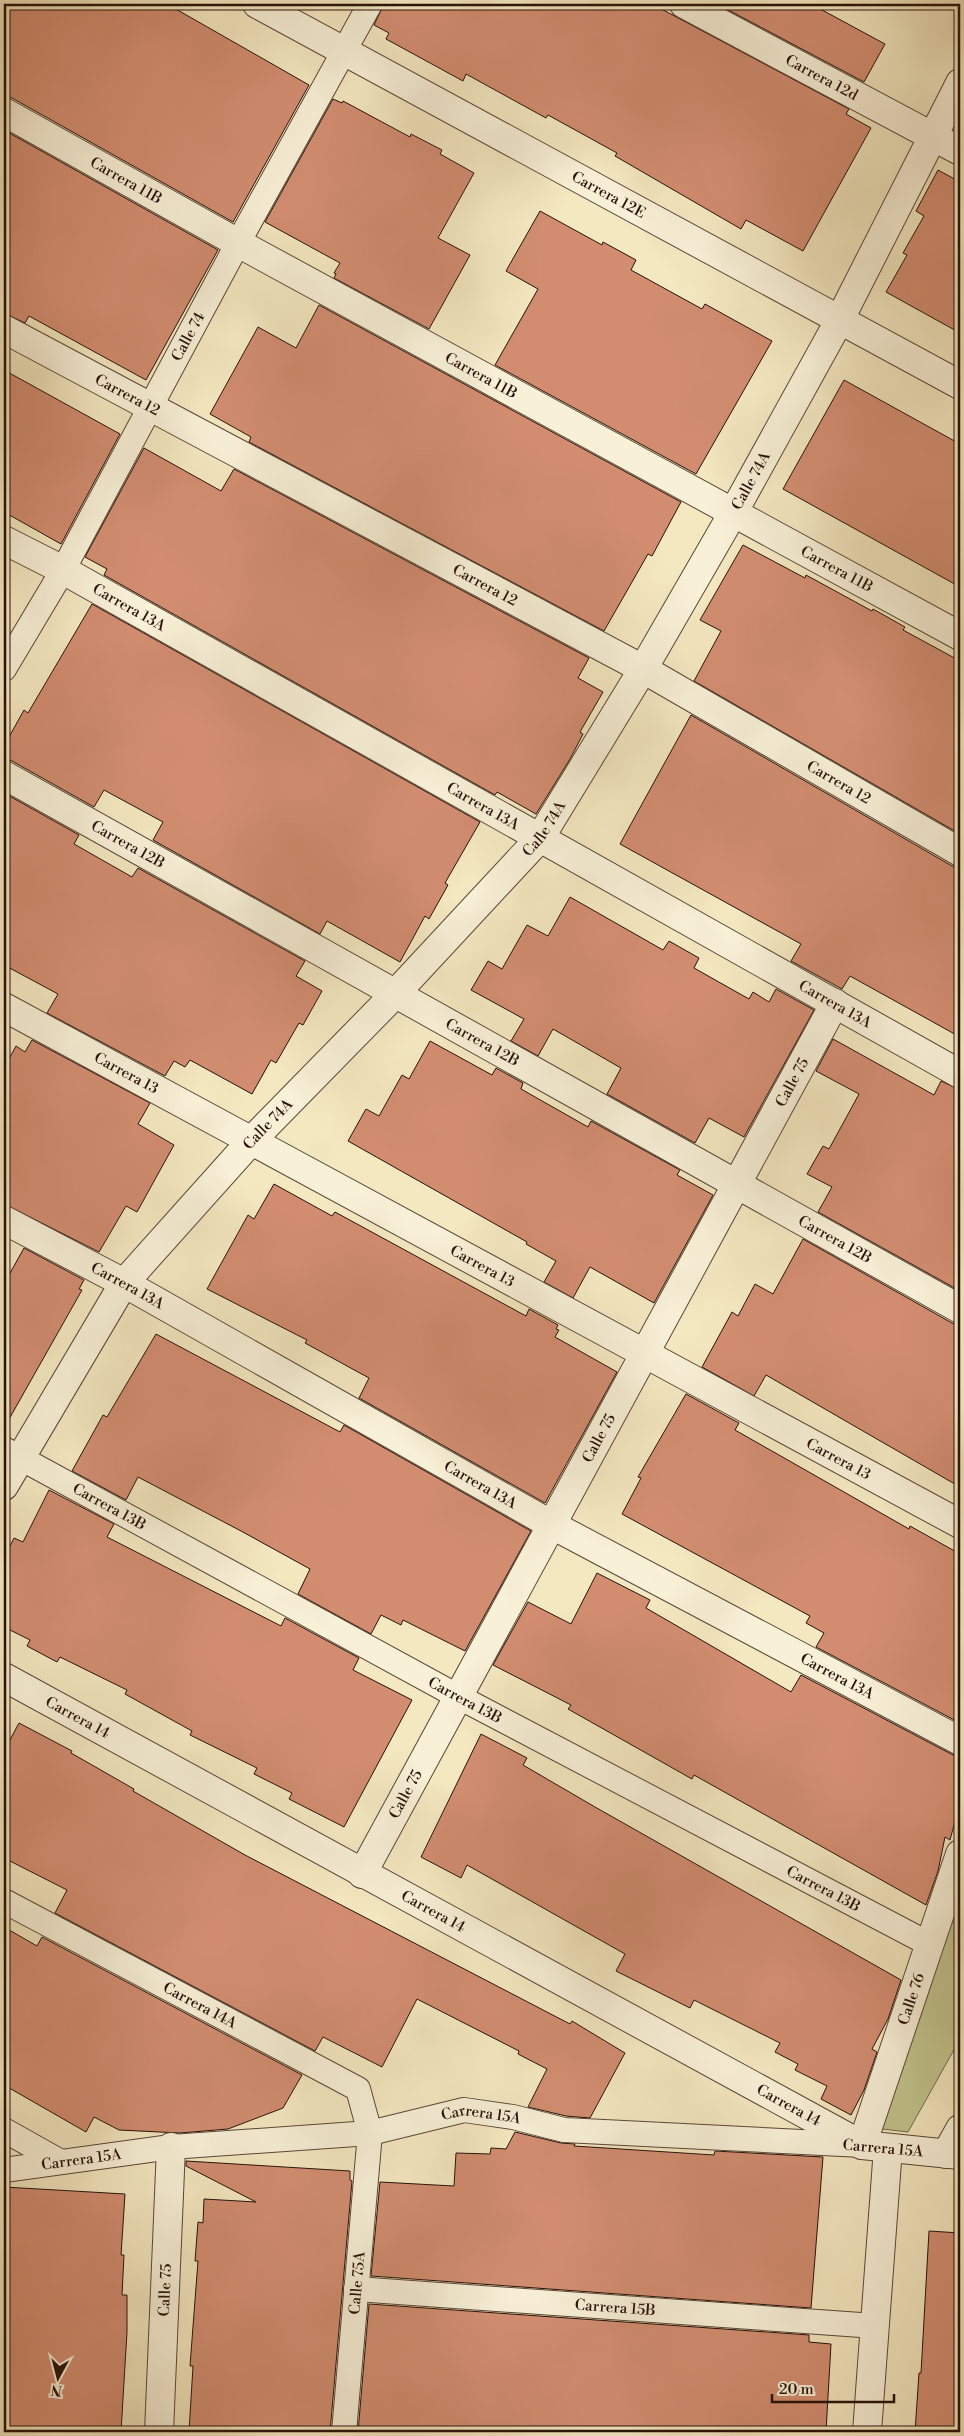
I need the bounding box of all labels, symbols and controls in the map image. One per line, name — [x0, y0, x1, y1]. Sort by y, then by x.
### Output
street label: Carrera 12d — [782, 51, 861, 105]
street label: Carrera 11B — [86, 153, 165, 209]
street label: Carrera 12E — [568, 167, 649, 223]
street label: Calle 74 — [167, 309, 209, 365]
street label: Carrera 11B — [441, 348, 520, 403]
street label: Carrera 12 — [92, 370, 163, 420]
street label: Calle 74A — [728, 448, 775, 513]
street label: Carrera 11B — [797, 542, 876, 597]
street label: Carrera 12 — [449, 560, 521, 611]
street label: Carrera 13A — [89, 580, 169, 636]
street label: Carrera 12 — [803, 757, 874, 809]
street label: Carrera 13A — [443, 778, 523, 835]
street label: Calle 74A — [519, 797, 571, 861]
street label: Carrera 12B — [87, 816, 168, 873]
street label: Carrera 13A — [795, 976, 875, 1033]
street label: Carrera 12B — [442, 1014, 522, 1071]
street label: Carrera 13 — [91, 1048, 162, 1098]
street label: Calle 75 — [771, 1055, 813, 1110]
street label: Calle 74A — [239, 1095, 297, 1154]
street label: Carrera 12B — [795, 1211, 875, 1268]
street label: Carrera 13 — [447, 1241, 518, 1292]
street label: Carrera 13A — [88, 1258, 168, 1314]
street label: Calle 75 — [578, 1411, 620, 1466]
street label: Carrera 13 — [803, 1434, 874, 1484]
street label: Carrera 13A — [440, 1457, 521, 1513]
street label: Carrera 13B — [69, 1479, 149, 1535]
street label: Carrera 13A — [797, 1649, 878, 1704]
street label: Carrera 13B — [425, 1673, 505, 1728]
street label: Carrera 14 — [42, 1692, 113, 1743]
street label: Calle 75 — [385, 1766, 427, 1822]
street label: Carrera 13B — [783, 1862, 864, 1916]
street label: Carrera 14 — [398, 1886, 469, 1937]
street label: Calle 76 — [894, 1971, 929, 2028]
street label: Carrera 14A — [160, 1978, 241, 2033]
street label: Carrera 14 — [753, 2080, 824, 2131]
street label: Carrera 15A — [439, 2101, 524, 2129]
street label: Carrera 15A — [842, 2136, 925, 2162]
street label: Carrera 15A — [40, 2145, 123, 2175]
street label: Calle 75A — [345, 2250, 370, 2315]
street label: Calle 75 — [155, 2263, 176, 2317]
street label: Carrera 15B — [574, 2296, 656, 2320]
north arrow — [32, 2354, 82, 2404]
scale bar — [772, 2371, 894, 2403]
text: N — [50, 2380, 63, 2400]
text: 20 m — [779, 2380, 814, 2399]

